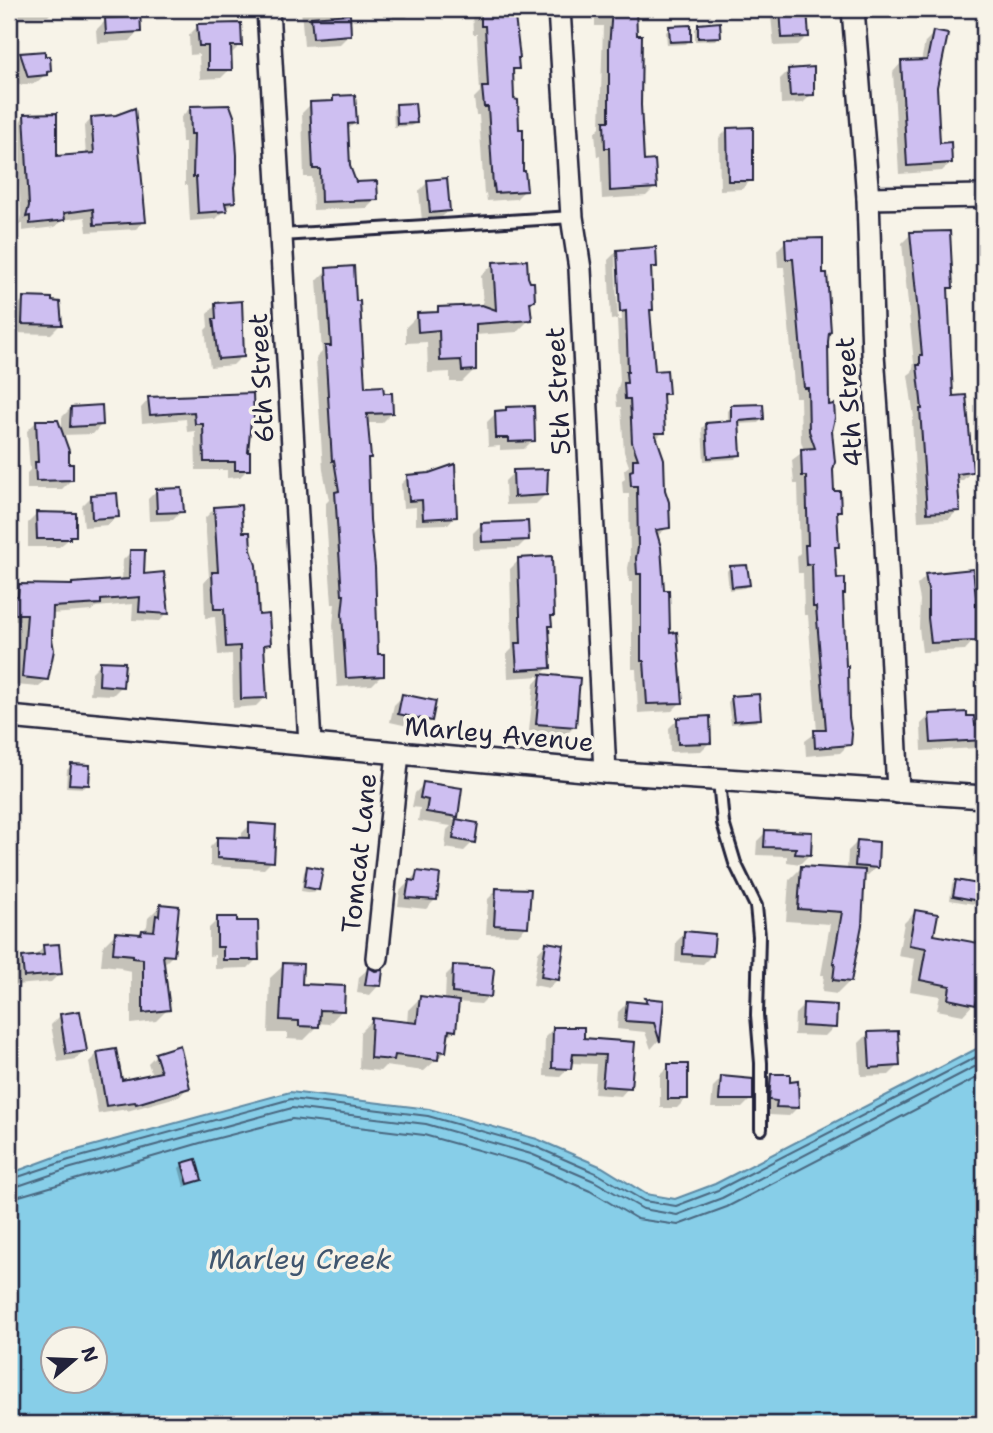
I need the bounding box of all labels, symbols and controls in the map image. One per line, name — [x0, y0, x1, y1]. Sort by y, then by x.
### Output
street label: 6th Street — [240, 312, 281, 444]
street label: 5th Street — [537, 326, 578, 456]
street label: 4th Street — [826, 336, 871, 468]
street label: Marley Avenue — [403, 708, 595, 759]
street label: Tomcat Lane — [333, 771, 384, 935]
water label: Marley Creek — [208, 1240, 392, 1278]
north arrow — [38, 1324, 108, 1394]
text: N — [75, 1343, 104, 1366]

